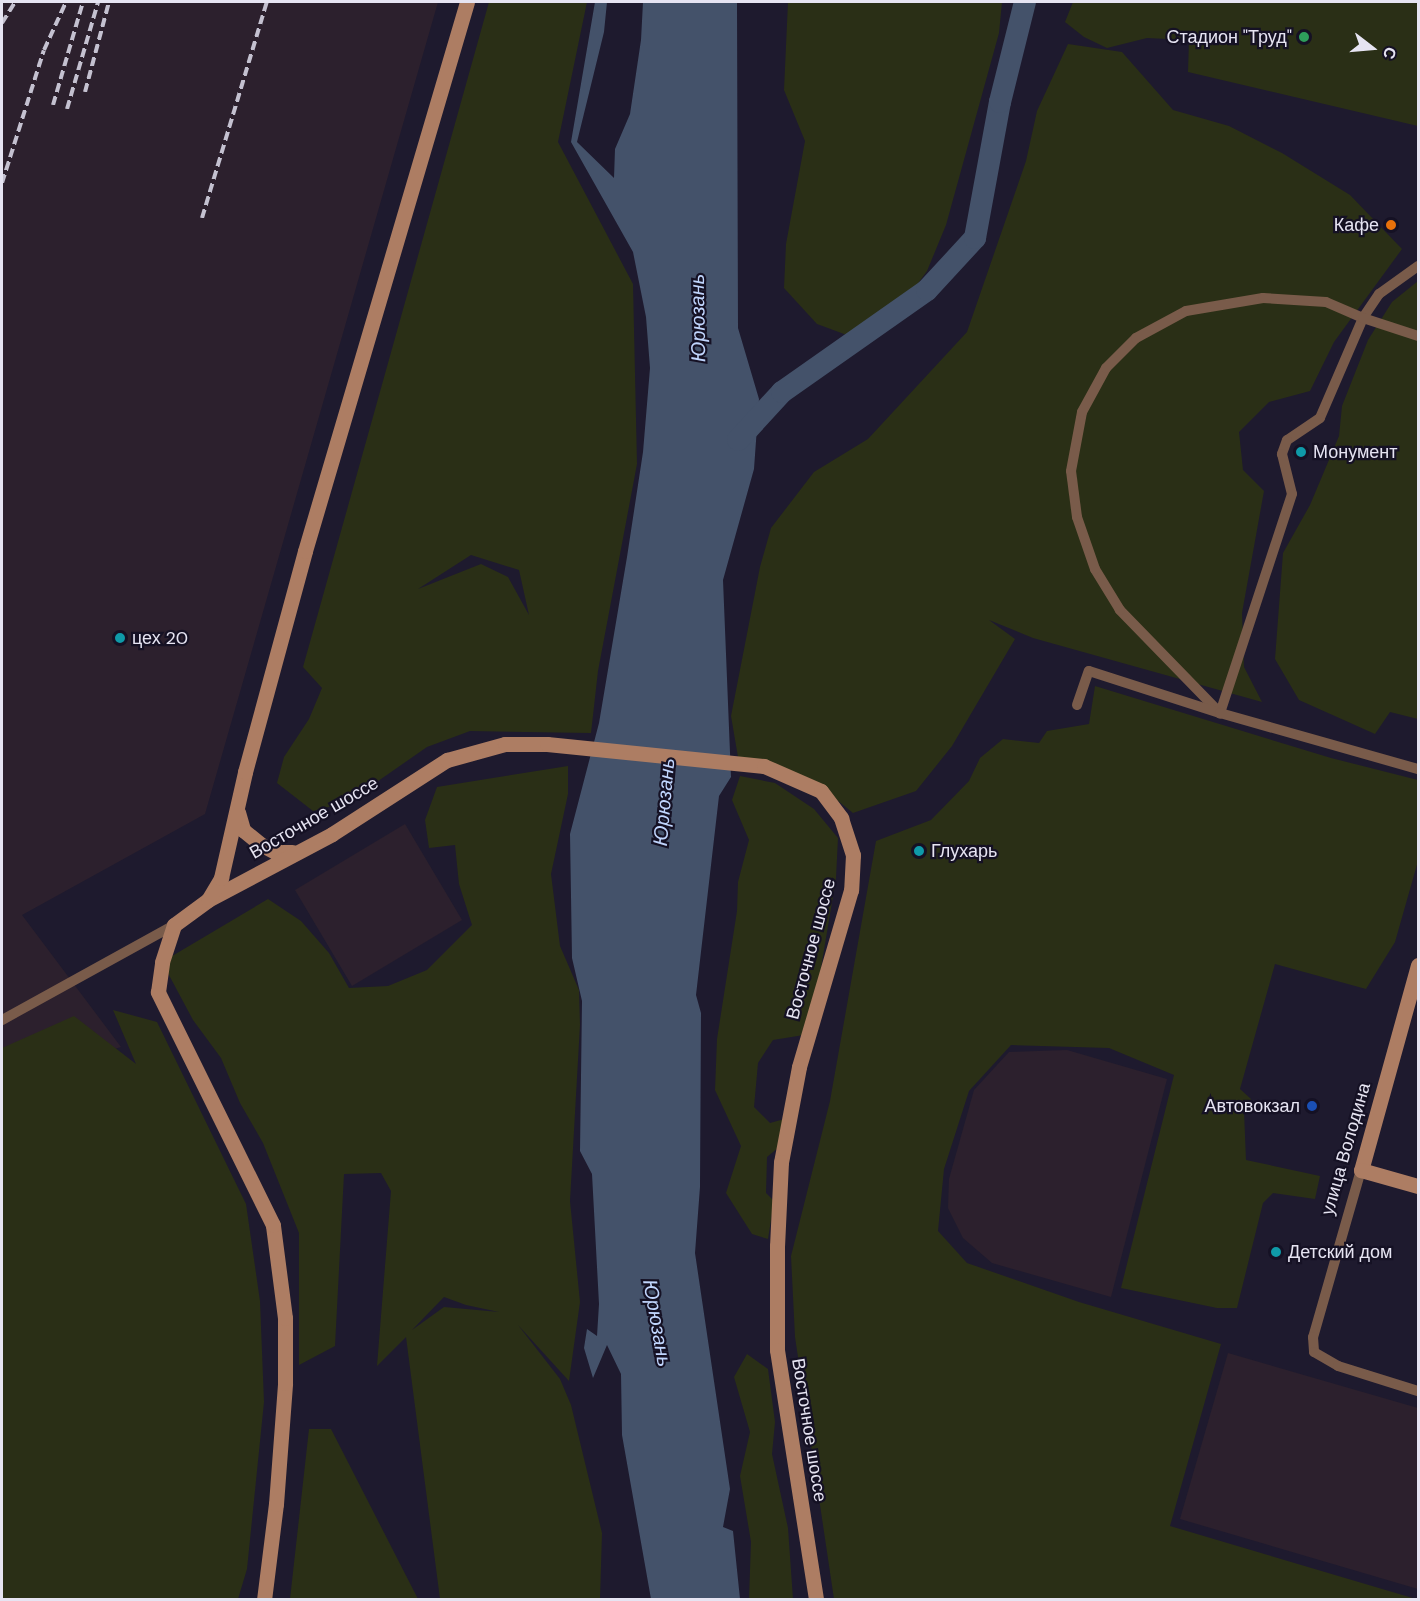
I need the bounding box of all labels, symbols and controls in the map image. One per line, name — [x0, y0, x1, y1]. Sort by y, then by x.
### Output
north arrow — [1342, 18, 1402, 78]
place label: Стадион "Труд" — [1166, 26, 1292, 48]
marker: Стадион "Труд" — [1297, 30, 1311, 44]
text: С — [1378, 45, 1401, 62]
place label: Кафе — [1334, 214, 1379, 236]
marker: Кафе — [1384, 218, 1398, 232]
water label: Юрюзань — [685, 274, 711, 362]
place label: Монумент — [1313, 441, 1398, 463]
marker: Монумент — [1294, 445, 1308, 459]
place label: цех 20 — [132, 627, 188, 649]
marker: цех 20 — [113, 631, 127, 645]
water label: Юрюзань — [648, 757, 680, 847]
street label: Восточное шоссе — [246, 772, 382, 864]
place label: Глухарь — [931, 840, 997, 862]
marker: Глухарь — [912, 844, 926, 858]
street label: Восточное шоссе — [782, 876, 840, 1022]
street label: улица Володина — [1317, 1080, 1375, 1218]
place label: Автовокзал — [1205, 1095, 1300, 1117]
marker: Автовокзал — [1305, 1099, 1319, 1113]
place label: Детский дом — [1288, 1241, 1392, 1263]
marker: Детский дом — [1269, 1245, 1283, 1259]
water label: Юрюзань — [638, 1277, 676, 1369]
street label: Восточное шоссе — [787, 1357, 831, 1503]

